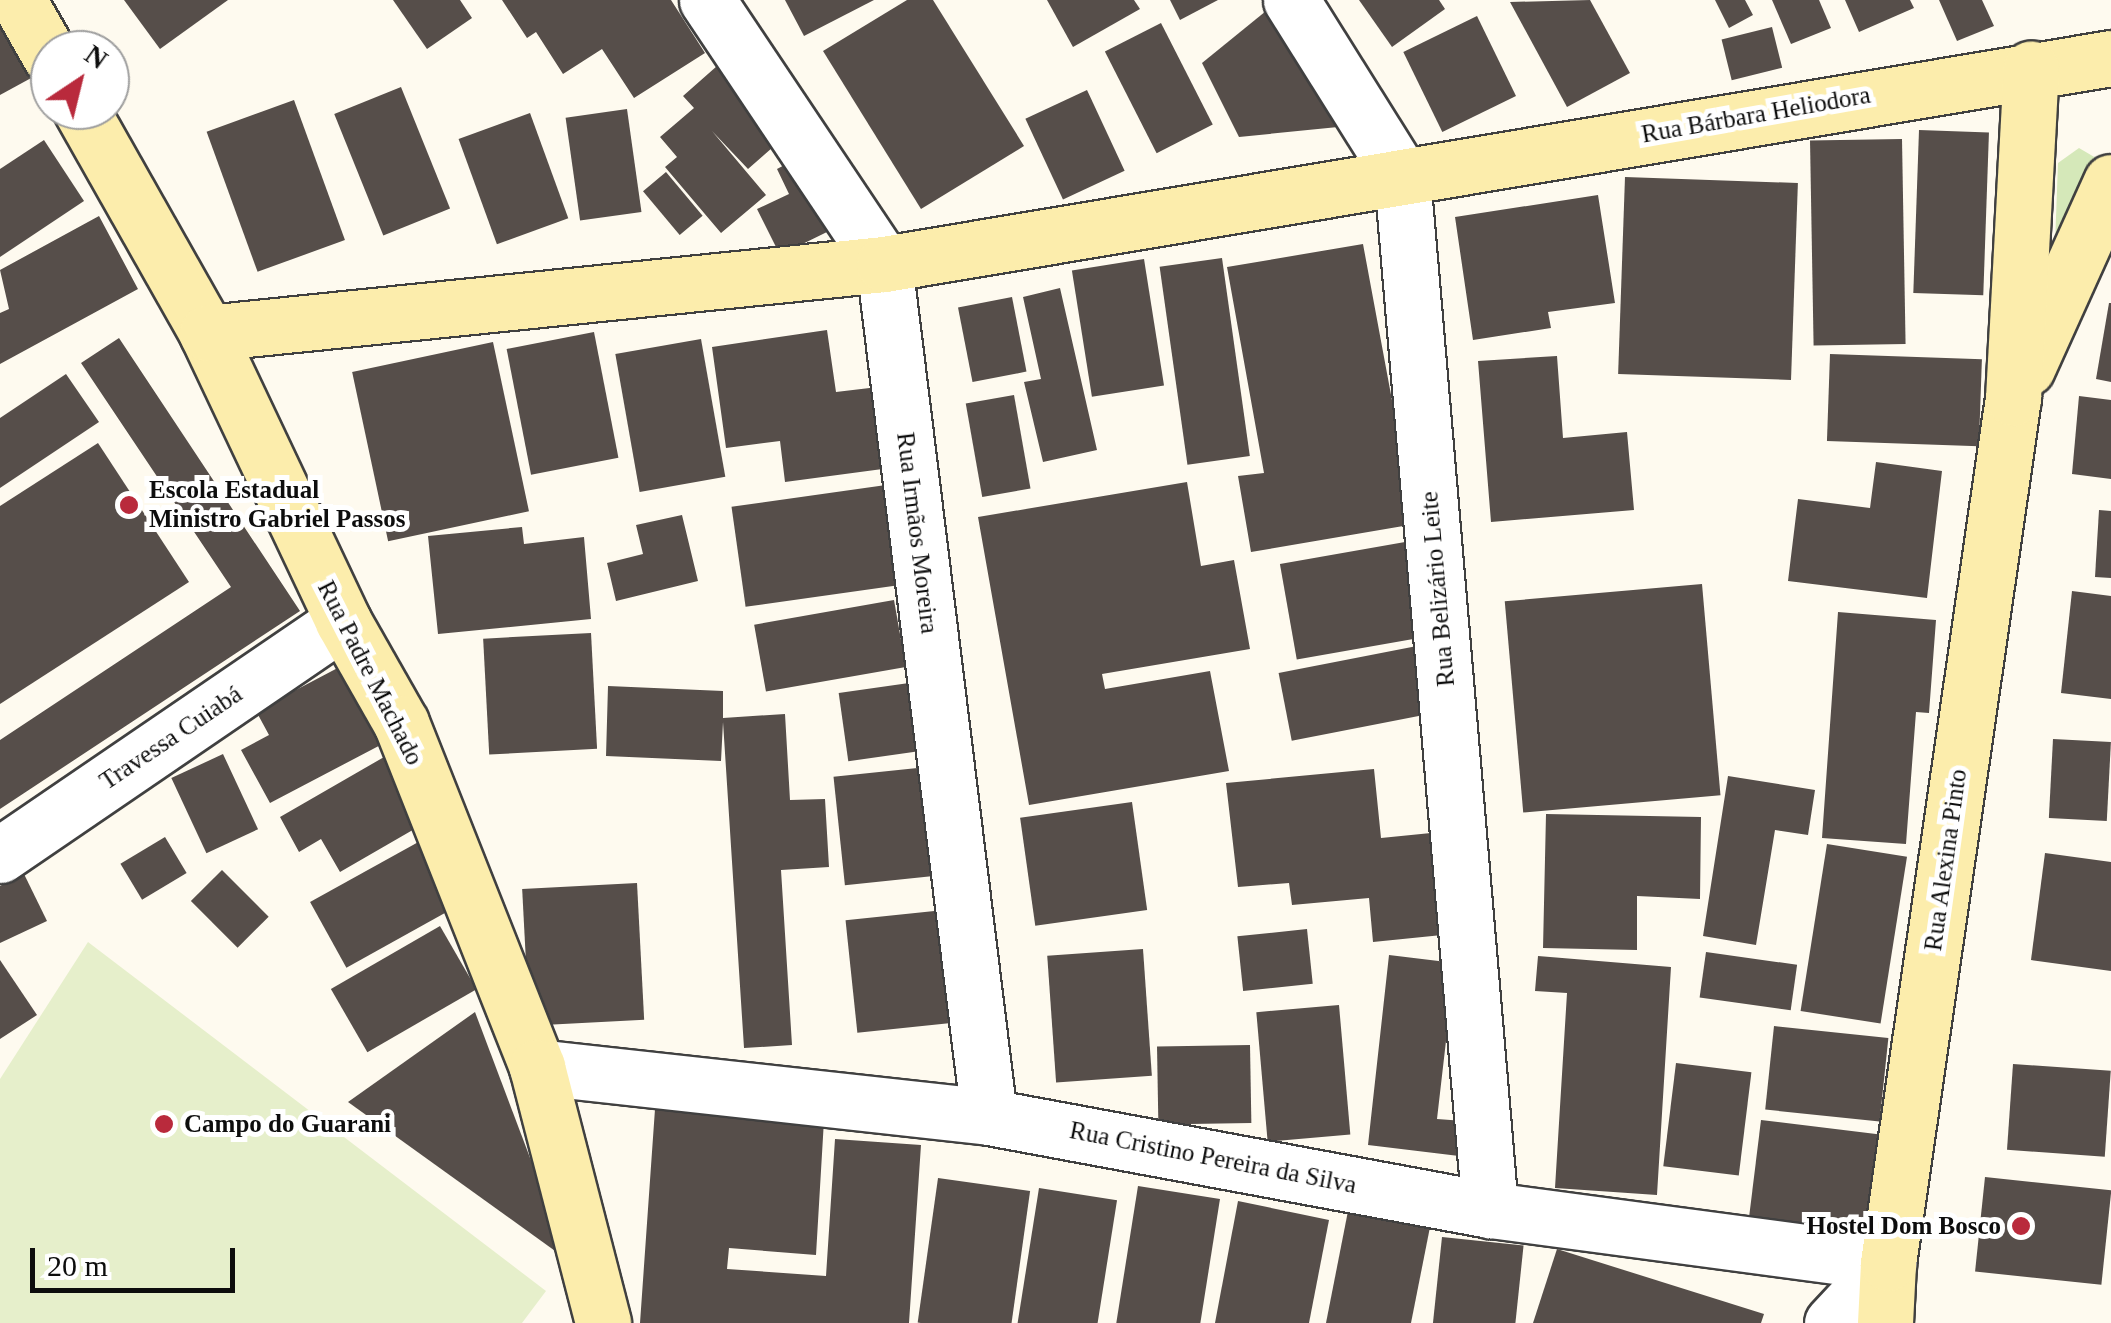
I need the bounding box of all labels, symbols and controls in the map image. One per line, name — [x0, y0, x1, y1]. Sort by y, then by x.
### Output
north arrow — [30, 30, 130, 130]
text: N — [79, 38, 114, 75]
street label: Rua Bárbara Heliodora — [1639, 80, 1873, 150]
street label: Rua Irmãos Moreira — [890, 431, 944, 635]
place label: Escola Estadual Ministro Gabriel Passos — [149, 476, 405, 535]
street label: Rua Belizário Leite — [1415, 490, 1461, 688]
marker: Escola Estadual Ministro Gabriel Passos — [118, 494, 140, 516]
street label: Rua Padre Machado — [311, 576, 429, 770]
street label: Travessa Cuiabá — [94, 679, 248, 797]
street label: Rua Alexina Pinto — [1918, 766, 1974, 954]
place label: Campo do Guarani — [184, 1109, 391, 1139]
marker: Campo do Guarani — [153, 1113, 175, 1135]
street label: Rua Cristino Pereira da Silva — [1067, 1115, 1359, 1201]
place label: Hostel Dom Bosco — [1807, 1211, 2001, 1241]
marker: Hostel Dom Bosco — [2010, 1215, 2032, 1237]
scale bar — [35, 1228, 240, 1290]
text: 20 m — [47, 1249, 108, 1282]

